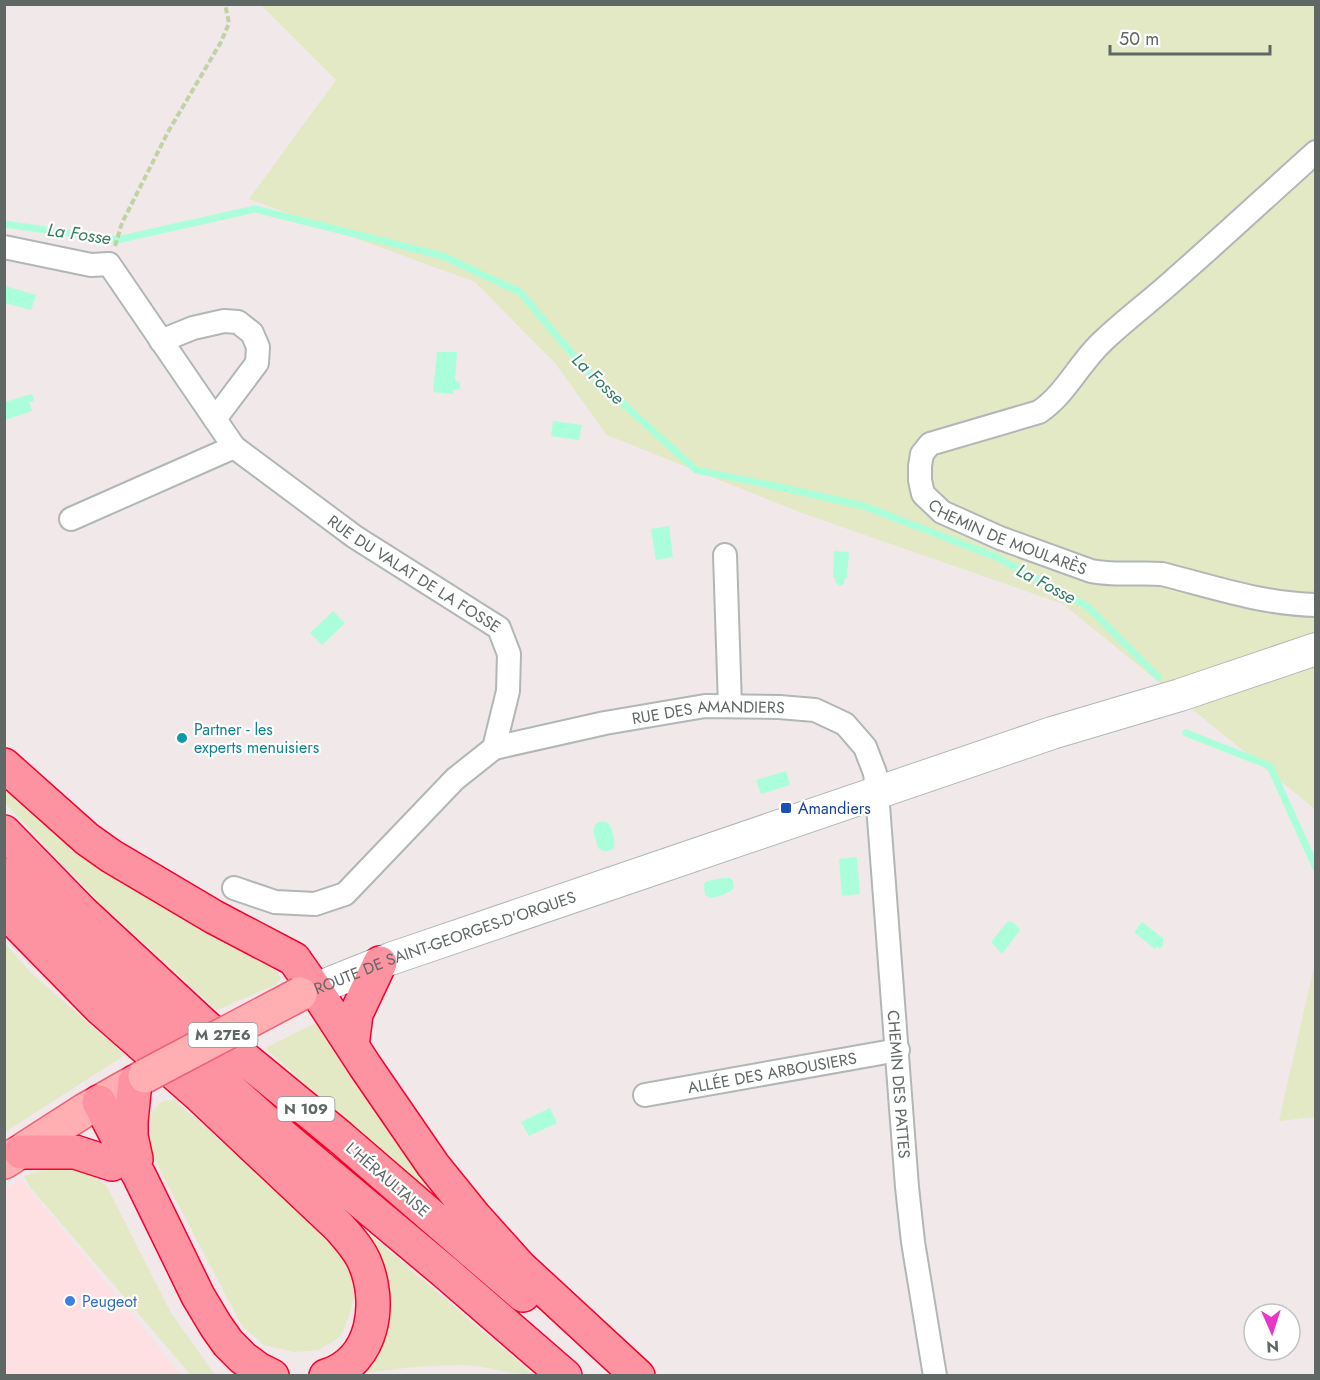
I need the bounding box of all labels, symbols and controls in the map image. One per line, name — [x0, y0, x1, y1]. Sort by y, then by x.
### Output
scale bar — [1110, 18, 1270, 56]
text: 50 m — [1119, 26, 1159, 52]
water label: La Fosse — [45, 217, 113, 251]
water label: La Fosse — [566, 347, 630, 411]
street label: CHEMIN DE MOULARÈS — [923, 494, 1090, 581]
street label: RUE DU VALAT DE LA FOSSE — [323, 510, 505, 638]
water label: La Fosse — [1012, 557, 1080, 611]
street label: RUE DES AMANDIERS — [630, 695, 786, 730]
place label: Partner - les experts menuisiers — [194, 718, 319, 759]
marker: Partner - les experts menuisiers — [175, 731, 189, 745]
place label: Amandiers — [798, 797, 871, 820]
marker: Amandiers — [779, 801, 793, 815]
street label: ROUTE DE SAINT-GEORGES-D'ORQUES — [311, 885, 579, 1000]
street label: CHEMIN DES PATTES — [882, 1009, 916, 1160]
road number: M 27E6 — [188, 1023, 258, 1047]
street label: ALLÉE DES ARBOUSIERS — [686, 1047, 859, 1099]
road number: N 109 — [278, 1097, 334, 1121]
street label: L'HÉRAULTAISE — [341, 1137, 434, 1222]
place label: Peugeot — [82, 1290, 137, 1313]
marker: Peugeot — [63, 1294, 77, 1308]
north arrow — [1242, 1302, 1302, 1362]
text: N — [1266, 1335, 1280, 1358]

